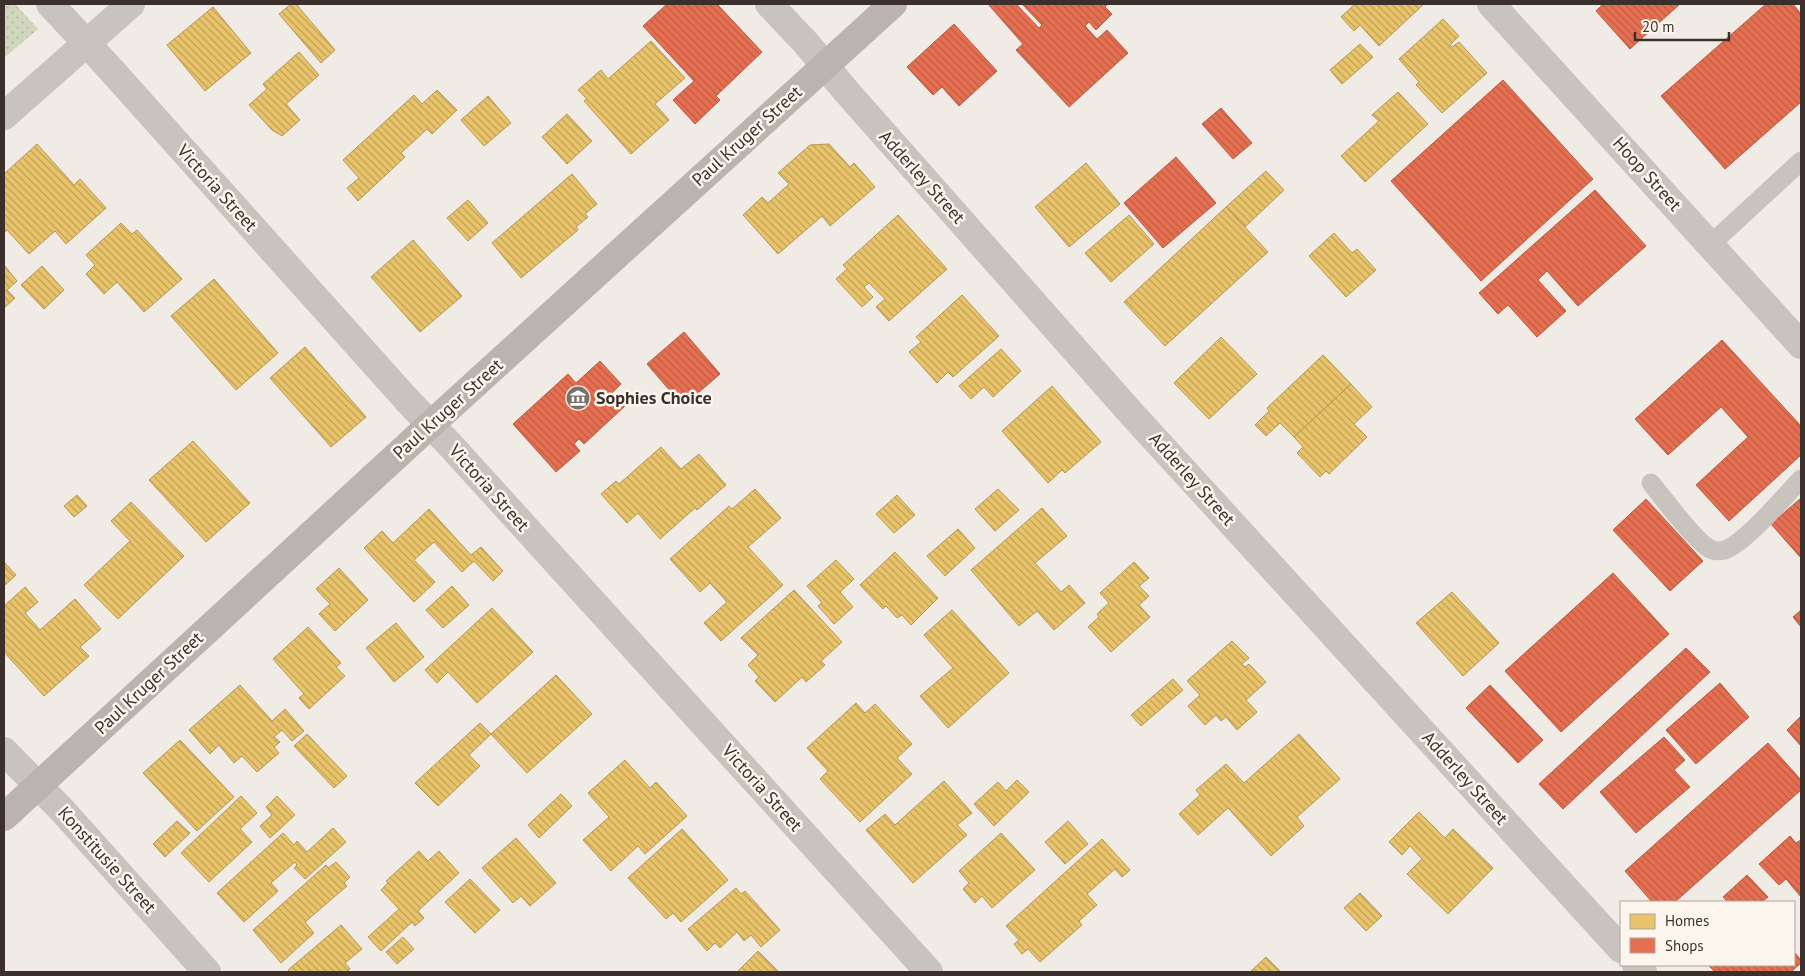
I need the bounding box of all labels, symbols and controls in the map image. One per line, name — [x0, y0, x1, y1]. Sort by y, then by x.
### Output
scale bar — [1635, 10, 1729, 42]
text: 20 m — [1642, 17, 1675, 36]
street label: Paul Kruger Street — [687, 80, 806, 191]
street label: Adderley Street — [874, 125, 970, 228]
street label: Hoop Street — [1608, 132, 1687, 216]
street label: Victoria Street — [172, 139, 263, 236]
street label: Paul Kruger Street — [388, 353, 507, 464]
museum icon: Sophies Choice — [565, 385, 591, 411]
place label: Sophies Choice — [596, 386, 712, 409]
street label: Adderley Street — [1144, 427, 1240, 530]
street label: Victoria Street — [444, 439, 535, 536]
street label: Paul Kruger Street — [90, 626, 208, 739]
street label: Adderley Street — [1417, 726, 1513, 829]
street label: Victoria Street — [717, 739, 808, 836]
street label: Konstitusie Street — [53, 801, 162, 918]
legend — [1620, 901, 1795, 966]
text: Homes — [1665, 911, 1709, 930]
text: Shops — [1665, 936, 1704, 955]

